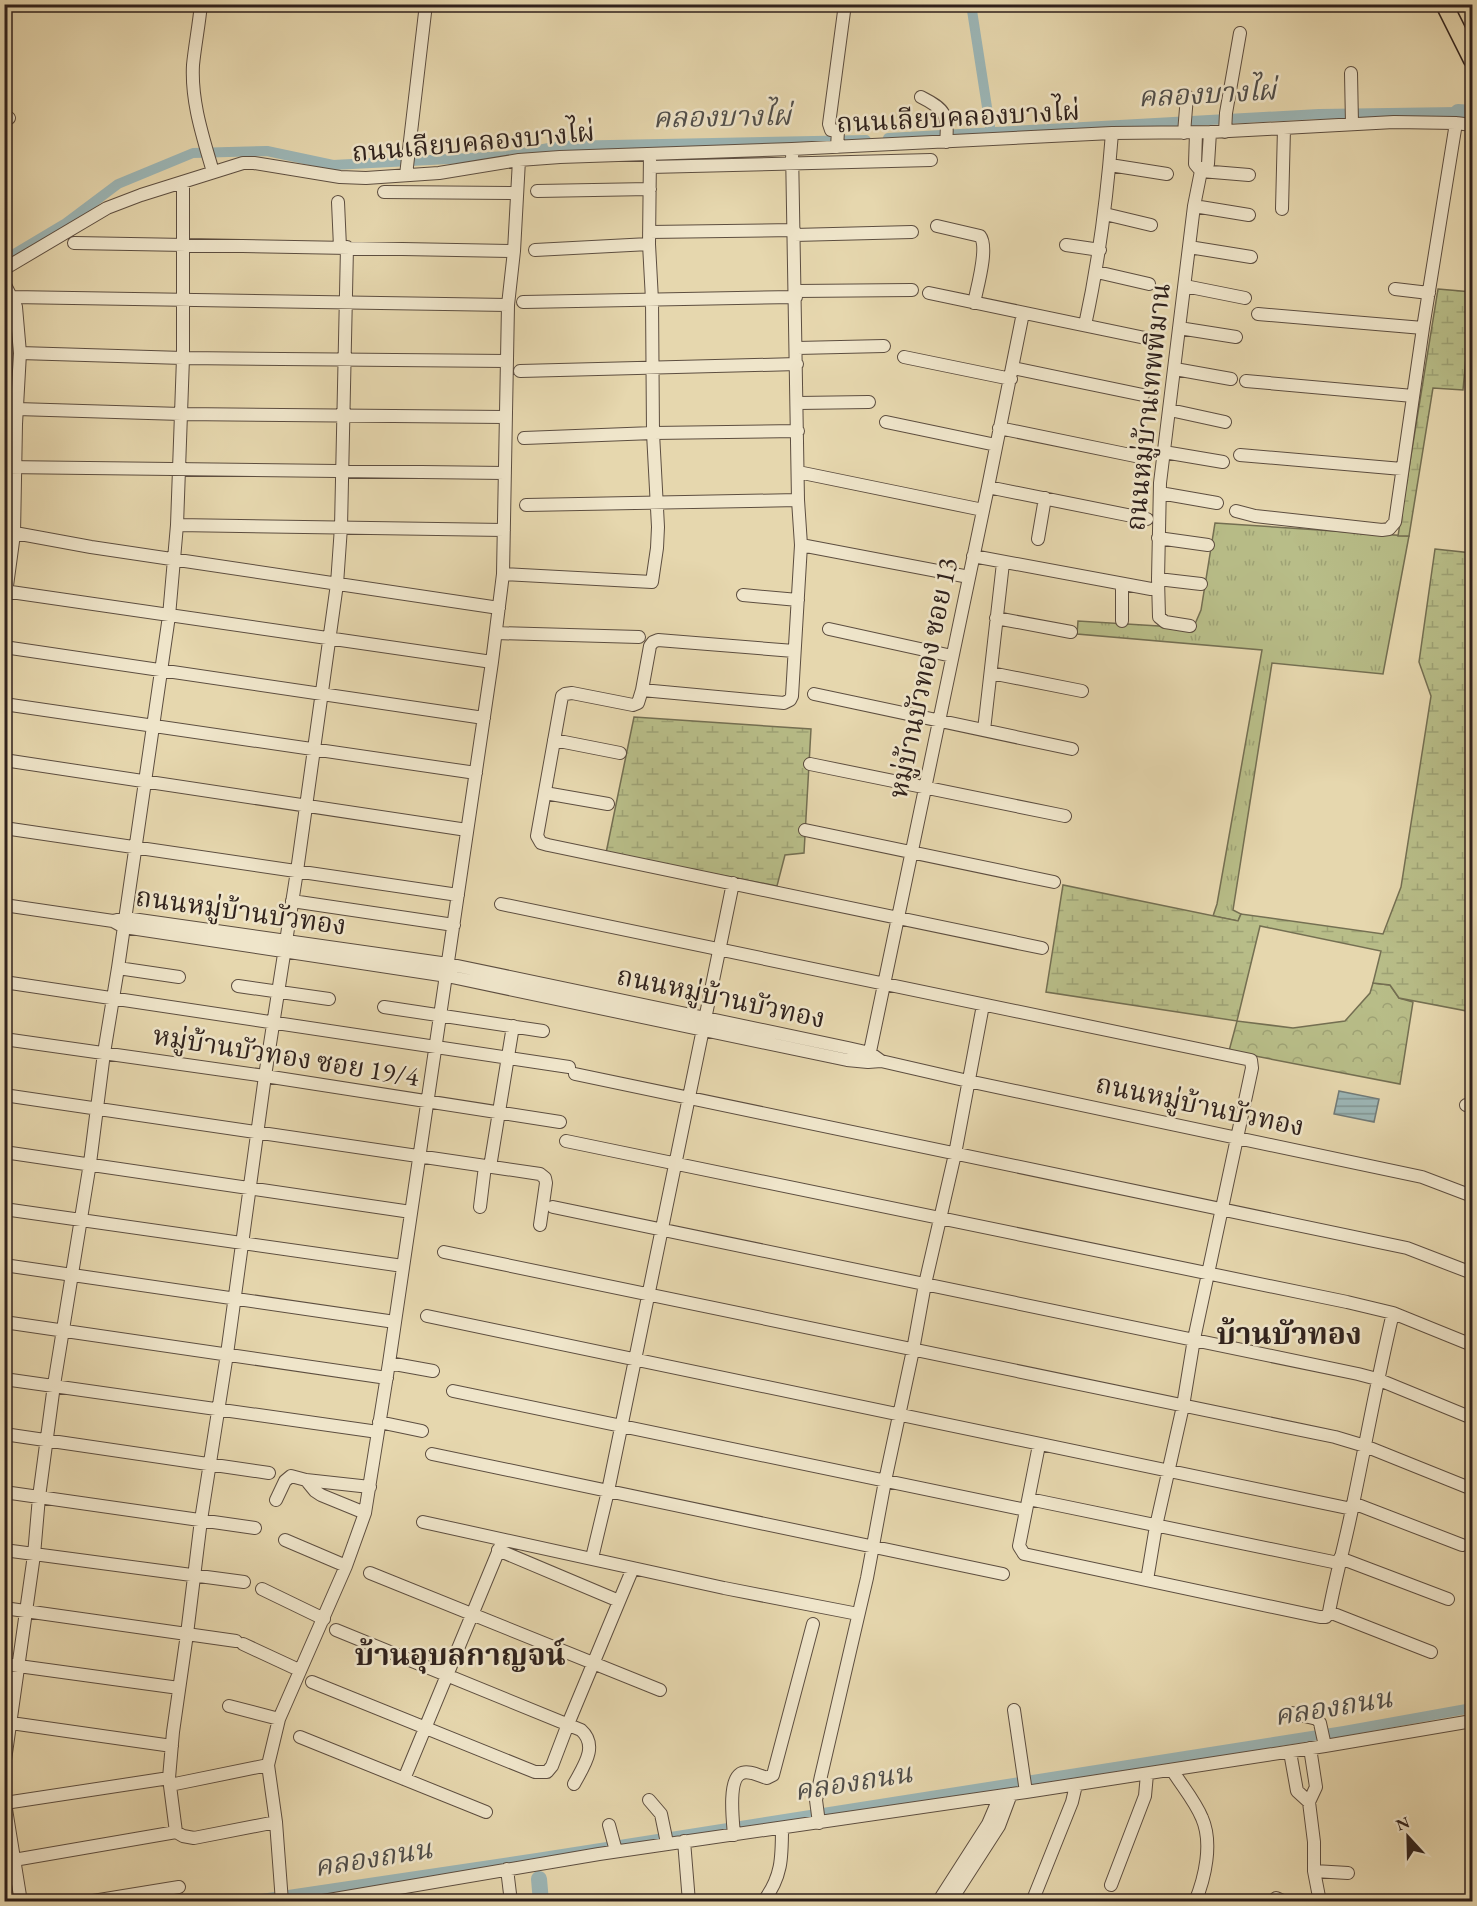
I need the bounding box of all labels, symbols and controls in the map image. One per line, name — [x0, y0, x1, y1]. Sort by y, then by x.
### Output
water label: คลองบางไผ่ — [1137, 70, 1281, 115]
street label: ถนนเลียบคลองบางไผ่ — [835, 93, 1081, 140]
water label: คลองบางไผ่ — [653, 96, 795, 135]
street label: ถนนเลียบคลองบางไผ่ — [350, 113, 596, 170]
street label: ถนนหมู่บ้านเทพพิมาน — [1117, 281, 1179, 533]
street label: หมู่บ้านบัวทอง ซอย 13 — [880, 554, 966, 802]
street label: ถนนหมู่บ้านบัวทอง — [133, 878, 349, 944]
street label: ถนนหมู่บ้านบัวทอง — [613, 957, 829, 1037]
street label: หมู่บ้านบัวทอง ซอย 19/4 — [150, 1017, 423, 1095]
street label: ถนนหมู่บ้านบัวทอง — [1092, 1065, 1308, 1145]
district label: บ้านบัวทอง — [1216, 1314, 1362, 1353]
district label: บ้านอุบลกาญจน์ — [354, 1635, 566, 1674]
water label: คลองถนน — [1271, 1679, 1395, 1733]
water label: คลองถนน — [791, 1754, 915, 1808]
north arrow — [1378, 1807, 1438, 1867]
text: N — [1393, 1811, 1413, 1836]
water label: คลองถนน — [311, 1830, 435, 1884]

